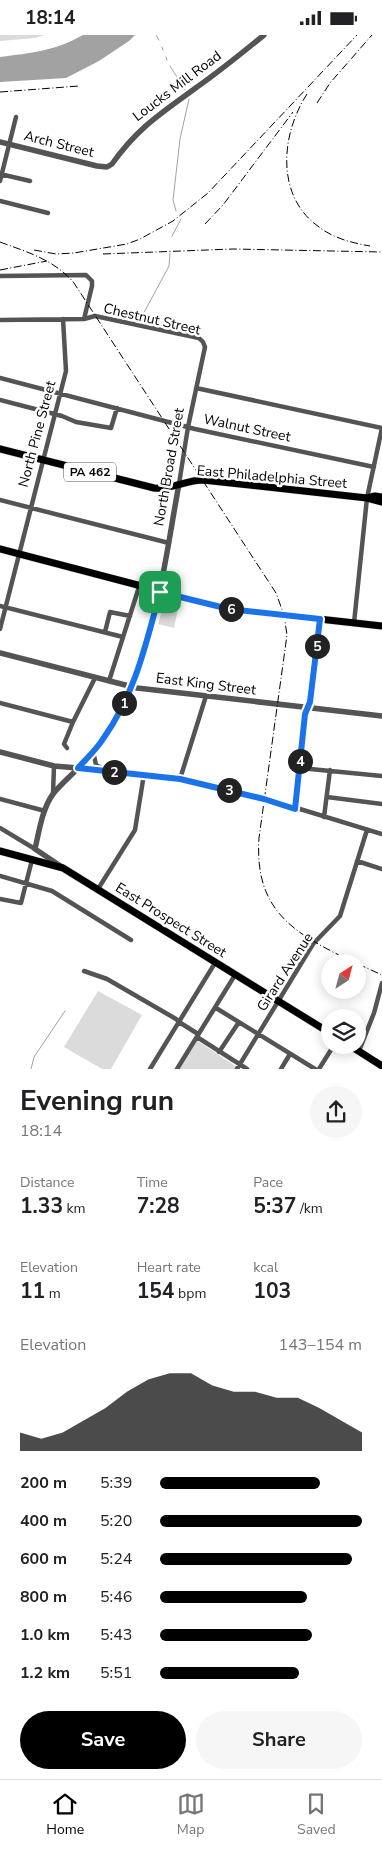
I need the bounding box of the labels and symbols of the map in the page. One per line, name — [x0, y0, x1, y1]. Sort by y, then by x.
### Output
street label: Loucks Mill Road — [129, 46, 225, 126]
street label: Arch Street — [22, 126, 96, 162]
street label: Chestnut Street — [102, 299, 202, 339]
street label: North Pine Street — [14, 379, 60, 489]
street label: North Broad Street — [149, 406, 189, 528]
street label: Walnut Street — [202, 409, 292, 447]
street label: East Philadelphia Street — [196, 461, 348, 493]
road number: PA 462 — [64, 463, 116, 482]
pin — [139, 571, 181, 613]
pin: 6 — [218, 597, 244, 621]
pin: 5 — [304, 633, 330, 659]
street label: East King Street — [155, 668, 257, 700]
pin: 1 — [112, 691, 136, 715]
pin: 4 — [288, 749, 312, 773]
pin: 2 — [102, 759, 126, 785]
pin: 3 — [216, 777, 242, 803]
street label: East Prospect Street — [112, 878, 230, 962]
street label: Girard Avenue — [252, 929, 318, 1015]
north arrow — [321, 954, 366, 999]

